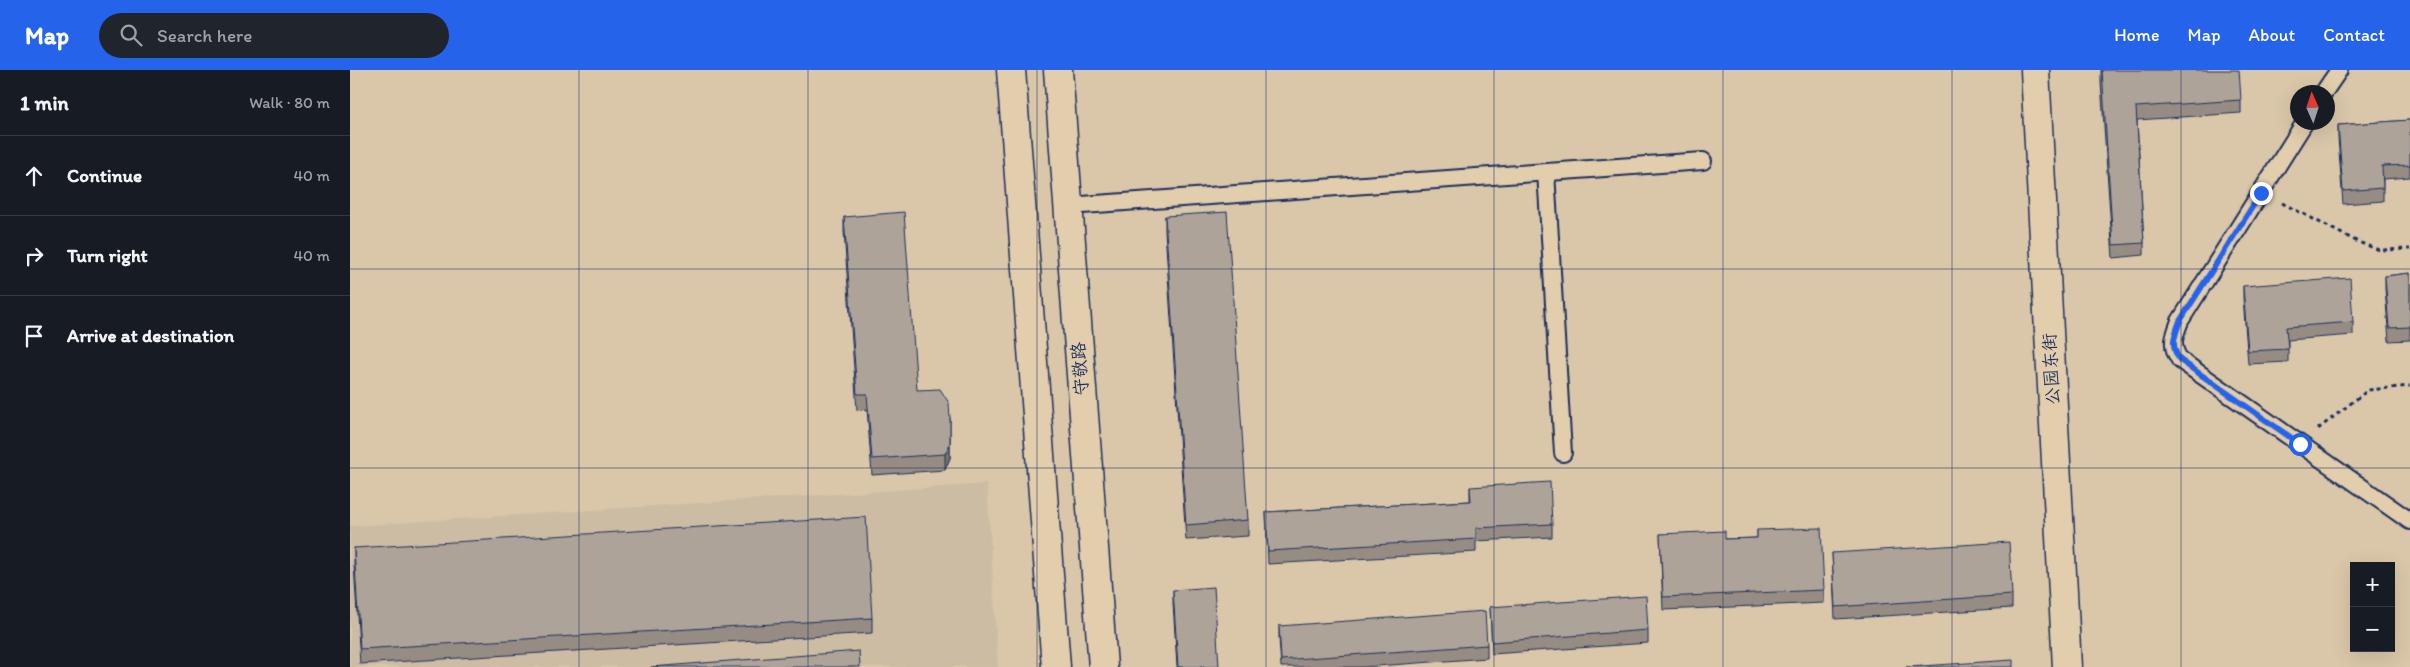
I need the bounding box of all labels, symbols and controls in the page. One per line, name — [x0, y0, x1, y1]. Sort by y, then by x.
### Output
search box — [99, 13, 449, 58]
text: Map — [25, 21, 69, 50]
icon: search — [117, 21, 145, 49]
text: Search here — [157, 24, 252, 47]
text: Home — [2114, 24, 2160, 46]
text: Map — [2188, 24, 2221, 46]
text: About — [2249, 24, 2295, 46]
text: Contact — [2323, 24, 2385, 46]
north arrow — [2290, 85, 2335, 130]
text: 1 min — [20, 90, 69, 115]
text: Walk · 80 m — [249, 93, 330, 112]
icon: ahead — [20, 162, 48, 190]
text: Continue — [67, 164, 142, 187]
text: 40 m — [293, 166, 330, 185]
route end — [2250, 182, 2273, 205]
icon: right — [20, 242, 48, 270]
text: Turn right — [67, 244, 148, 267]
text: 40 m — [293, 246, 330, 265]
icon: arrive — [20, 322, 48, 350]
text: Arrive at destination — [67, 324, 234, 347]
street label: 公园东街 — [2038, 332, 2064, 406]
street label: 守敬路 — [1067, 341, 1093, 397]
route start — [2289, 433, 2312, 456]
map controls — [2350, 562, 2395, 652]
button: + — [2350, 562, 2395, 607]
button: − — [2350, 607, 2395, 652]

